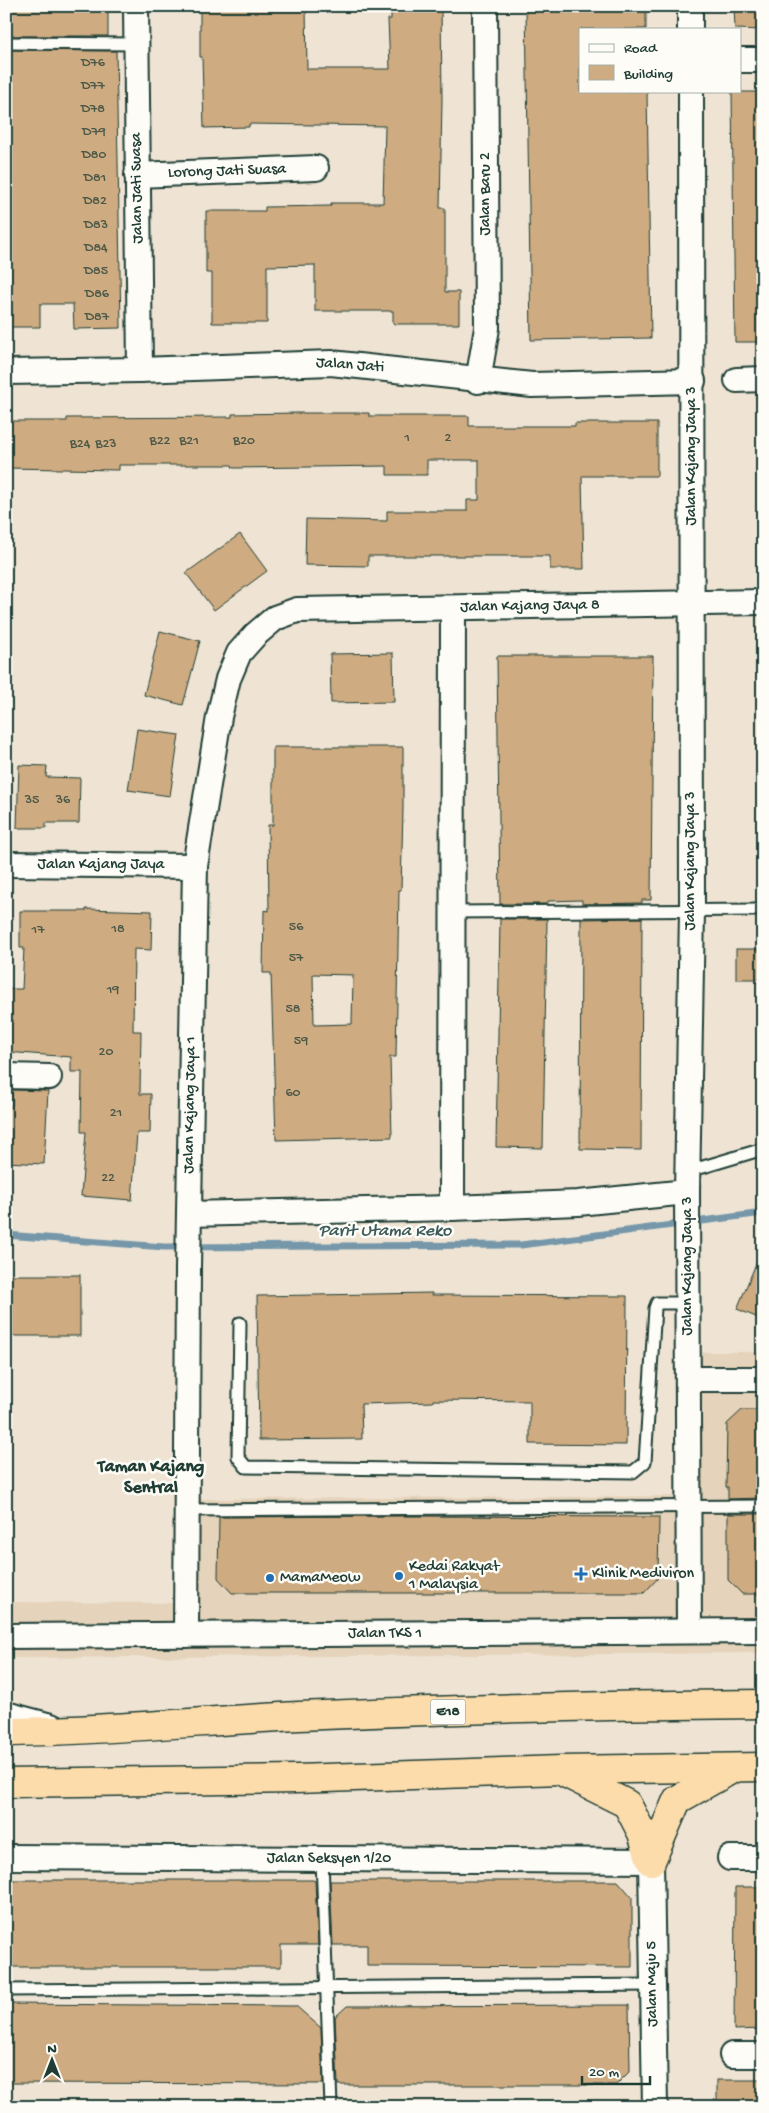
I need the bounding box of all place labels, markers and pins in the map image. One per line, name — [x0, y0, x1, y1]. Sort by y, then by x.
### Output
place label: Kedai Rakyat 1 Malaysia — [408, 1558, 501, 1595]
place label: Klinik Mediviron — [592, 1565, 694, 1584]
marker: Klinik Mediviron — [574, 1567, 588, 1581]
place label: MamaMeow — [280, 1569, 361, 1588]
marker: Kedai Rakyat 1 Malaysia — [393, 1570, 405, 1582]
marker: MamaMeow — [264, 1572, 276, 1584]

